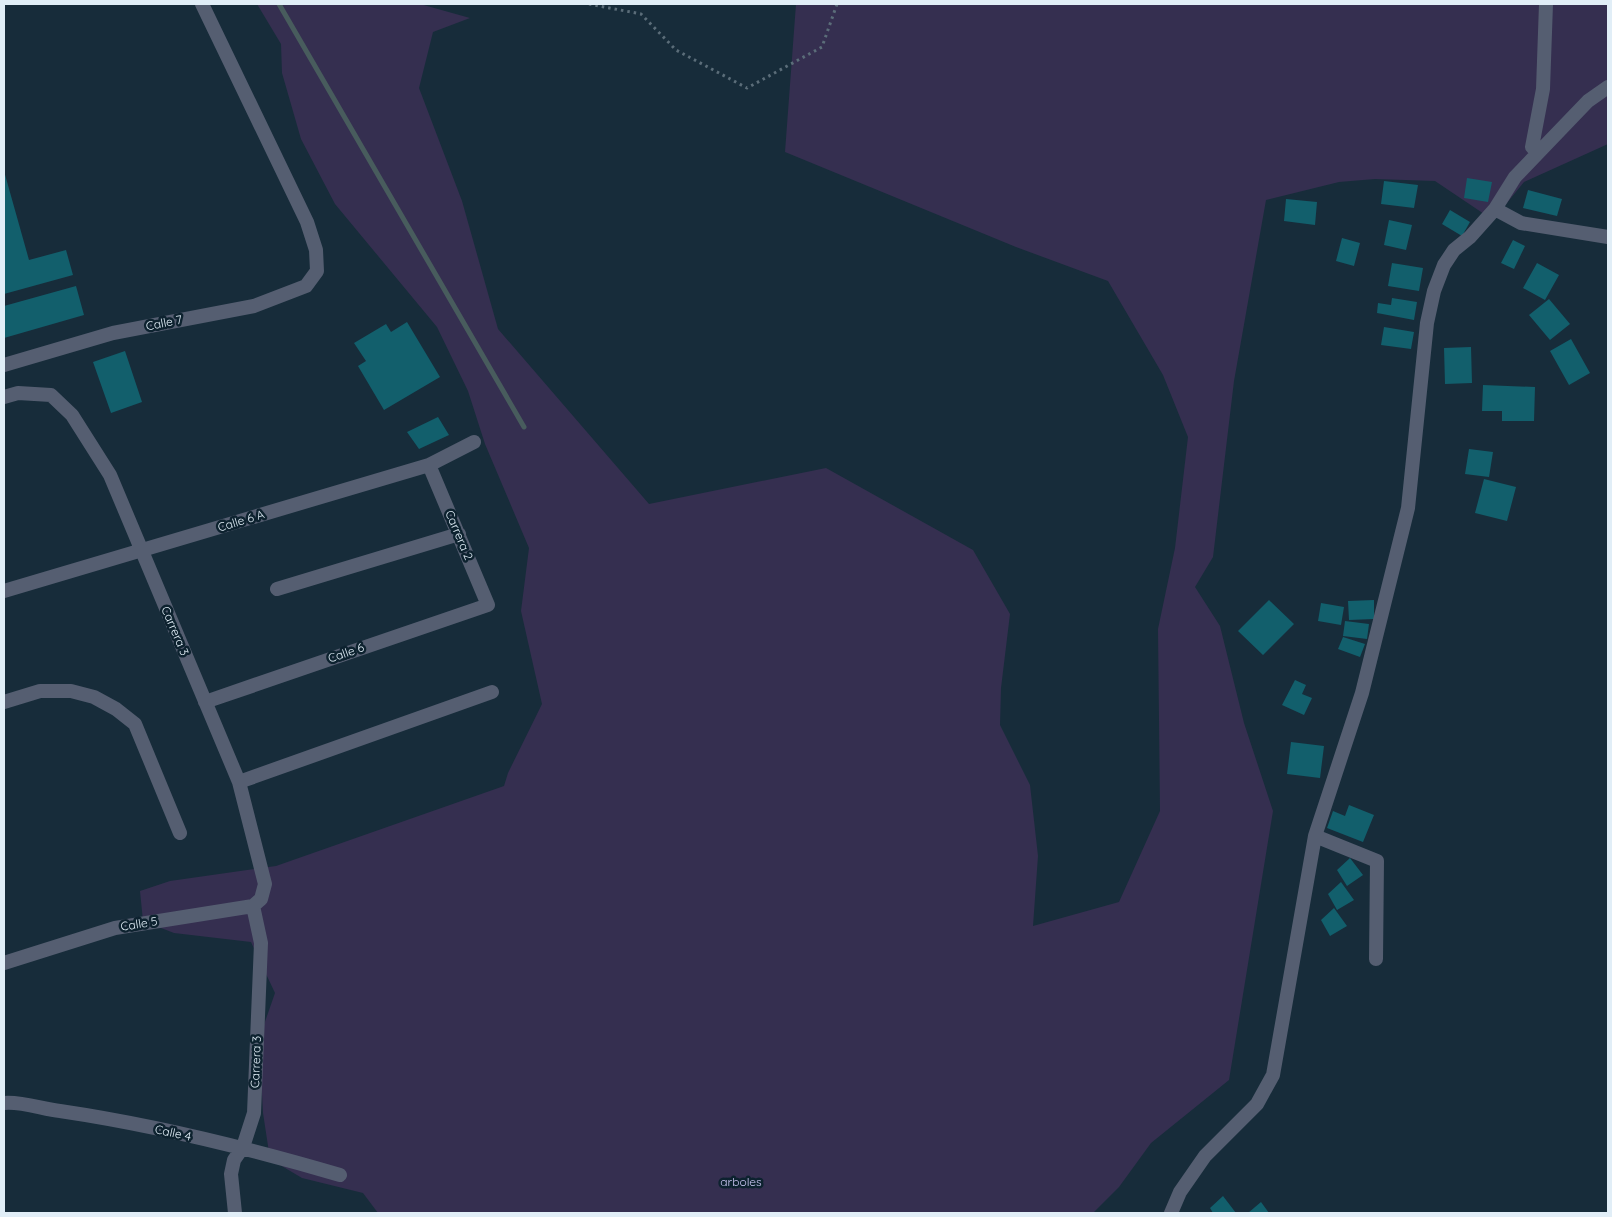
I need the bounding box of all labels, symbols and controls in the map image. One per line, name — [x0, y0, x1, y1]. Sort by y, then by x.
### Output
street label: Calle 7 — [144, 312, 183, 333]
street label: Calle 6 A — [216, 506, 266, 535]
street label: Carrera 2 — [442, 508, 477, 562]
street label: Carrera 3 — [158, 604, 193, 658]
street label: Calle 6 — [326, 639, 366, 666]
street label: Calle 5 — [119, 913, 158, 934]
street label: Carrera 3 — [247, 1036, 264, 1088]
street label: Calle 4 — [154, 1121, 193, 1144]
park label: arboles — [720, 1174, 762, 1189]

